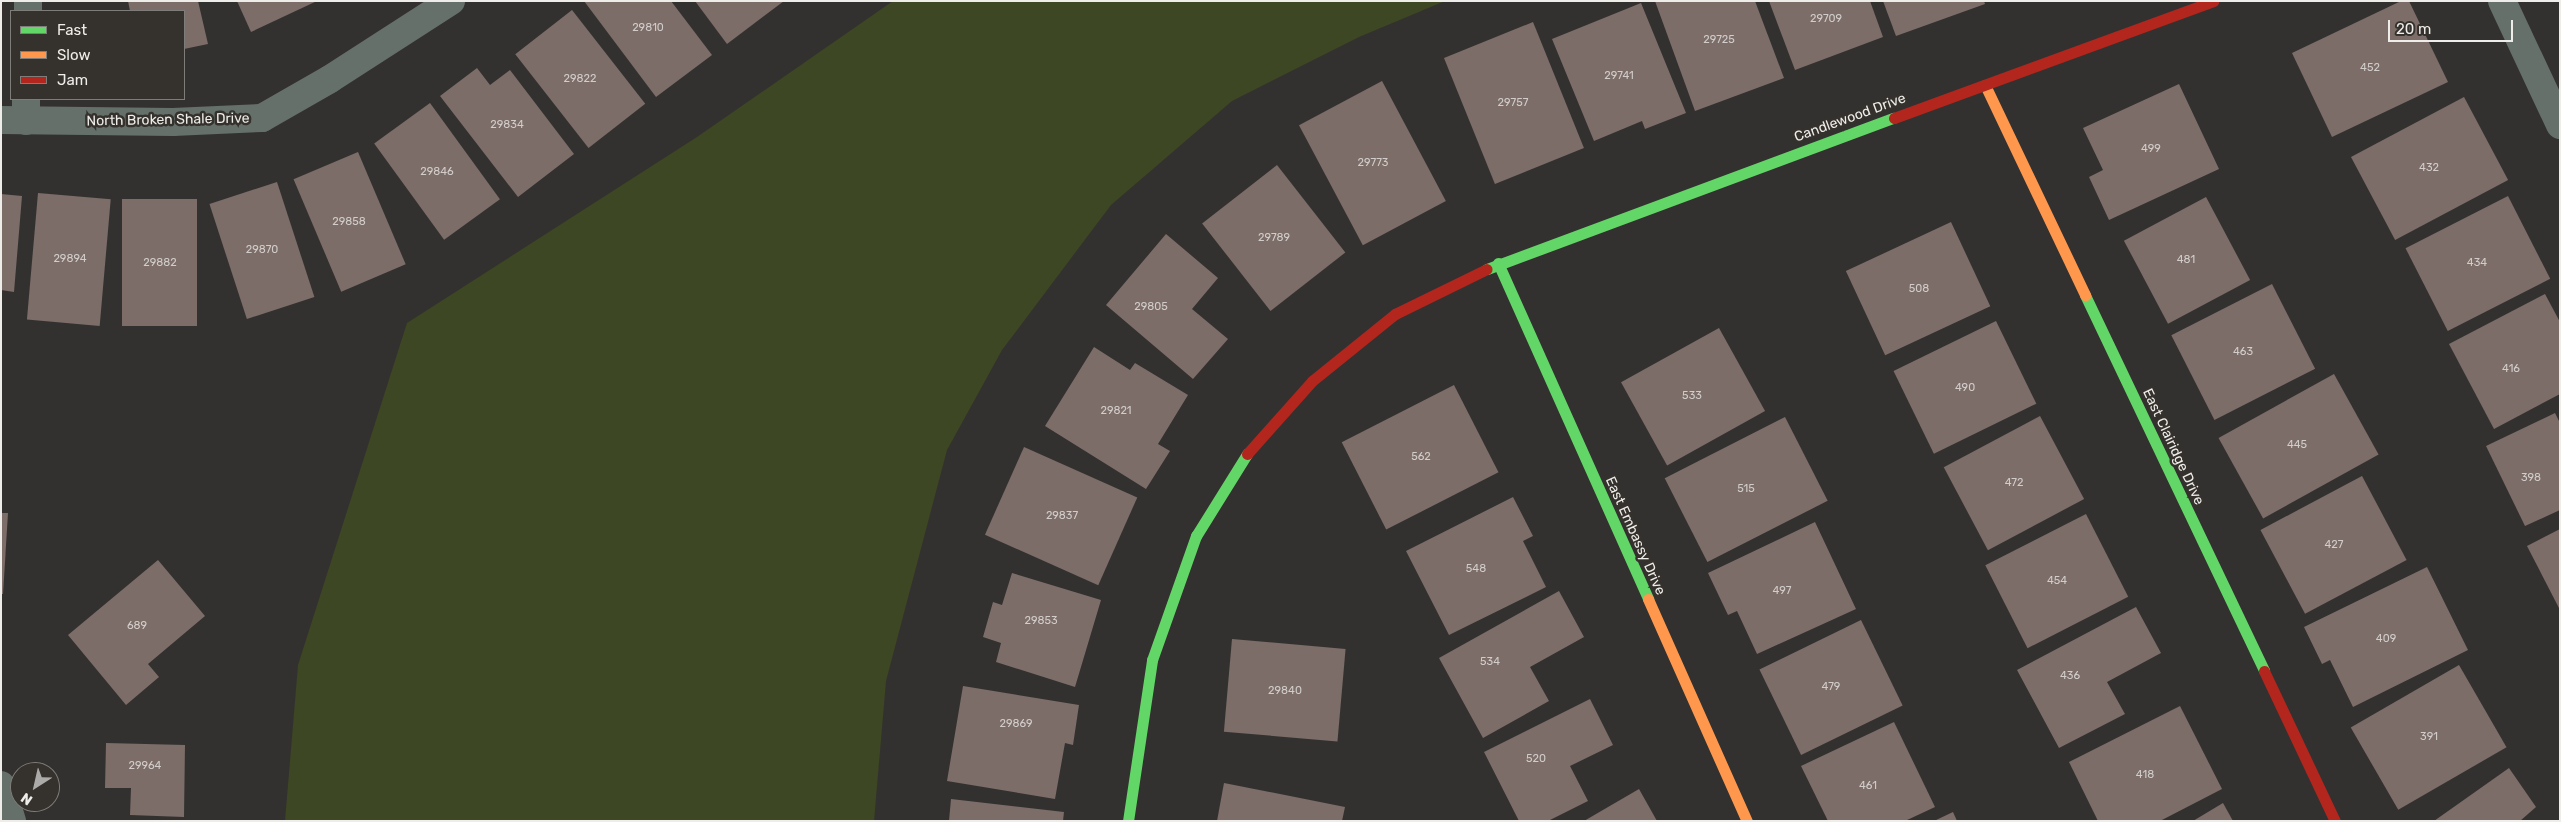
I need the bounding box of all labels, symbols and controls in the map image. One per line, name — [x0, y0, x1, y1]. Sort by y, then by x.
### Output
legend — [10, 10, 185, 100]
scale bar — [2391, 10, 2516, 42]
house number: 29709 — [1810, 12, 1842, 26]
text: 20 m — [2396, 20, 2431, 38]
text: Fast — [57, 21, 87, 39]
house number: 29810 — [632, 21, 664, 35]
house number: 29725 — [1703, 33, 1735, 47]
text: Slow — [57, 46, 90, 64]
house number: 452 — [2360, 61, 2380, 75]
house number: 29741 — [1604, 69, 1634, 83]
text: Jam — [57, 71, 88, 89]
house number: 29822 — [564, 72, 596, 86]
street label: Candlewood Drive — [1792, 90, 1908, 146]
house number: 29757 — [1498, 96, 1528, 110]
street label: North Broken Shale Drive — [86, 110, 250, 130]
house number: 29834 — [490, 118, 524, 132]
house number: 499 — [2141, 142, 2161, 156]
house number: 29773 — [1358, 156, 1388, 170]
house number: 432 — [2419, 161, 2439, 175]
house number: 29846 — [420, 165, 454, 179]
house number: 29858 — [332, 215, 366, 229]
house number: 29789 — [1258, 231, 1290, 245]
house number: 29870 — [246, 243, 278, 257]
house number: 29894 — [53, 252, 87, 266]
house number: 481 — [2177, 253, 2195, 267]
house number: 29882 — [143, 256, 177, 270]
house number: 434 — [2467, 256, 2487, 270]
house number: 508 — [1909, 282, 1929, 296]
house number: 29805 — [1134, 300, 1168, 314]
house number: 463 — [2233, 345, 2253, 359]
house number: 416 — [2502, 362, 2520, 376]
house number: 490 — [1955, 381, 1975, 395]
street label: East Clairidge Drive — [2139, 386, 2207, 508]
house number: 533 — [1682, 389, 1702, 403]
house number: 29821 — [1100, 404, 1132, 418]
house number: 445 — [2287, 438, 2307, 452]
house number: 562 — [1411, 450, 1431, 464]
house number: 398 — [2521, 471, 2541, 485]
street label: East Embassy Drive — [1601, 474, 1669, 598]
house number: 472 — [2005, 476, 2023, 490]
house number: 515 — [1737, 482, 1755, 496]
house number: 29837 — [1046, 509, 1078, 523]
house number: 427 — [2325, 538, 2343, 552]
house number: 548 — [1466, 562, 1486, 576]
house number: 454 — [2047, 574, 2067, 588]
house number: 497 — [1773, 584, 1791, 598]
house number: 29853 — [1024, 614, 1058, 628]
house number: 689 — [127, 619, 147, 633]
house number: 409 — [2376, 632, 2396, 646]
house number: 534 — [1480, 655, 1500, 669]
house number: 436 — [2060, 669, 2080, 683]
house number: 479 — [1822, 680, 1840, 694]
house number: 29840 — [1268, 684, 1302, 698]
house number: 29869 — [999, 717, 1033, 731]
house number: 391 — [2420, 730, 2438, 744]
house number: 520 — [1526, 752, 1546, 766]
house number: 29964 — [129, 759, 161, 773]
north arrow — [10, 762, 60, 812]
house number: 418 — [2136, 768, 2154, 782]
house number: 461 — [1859, 779, 1877, 793]
text: N — [18, 789, 36, 809]

